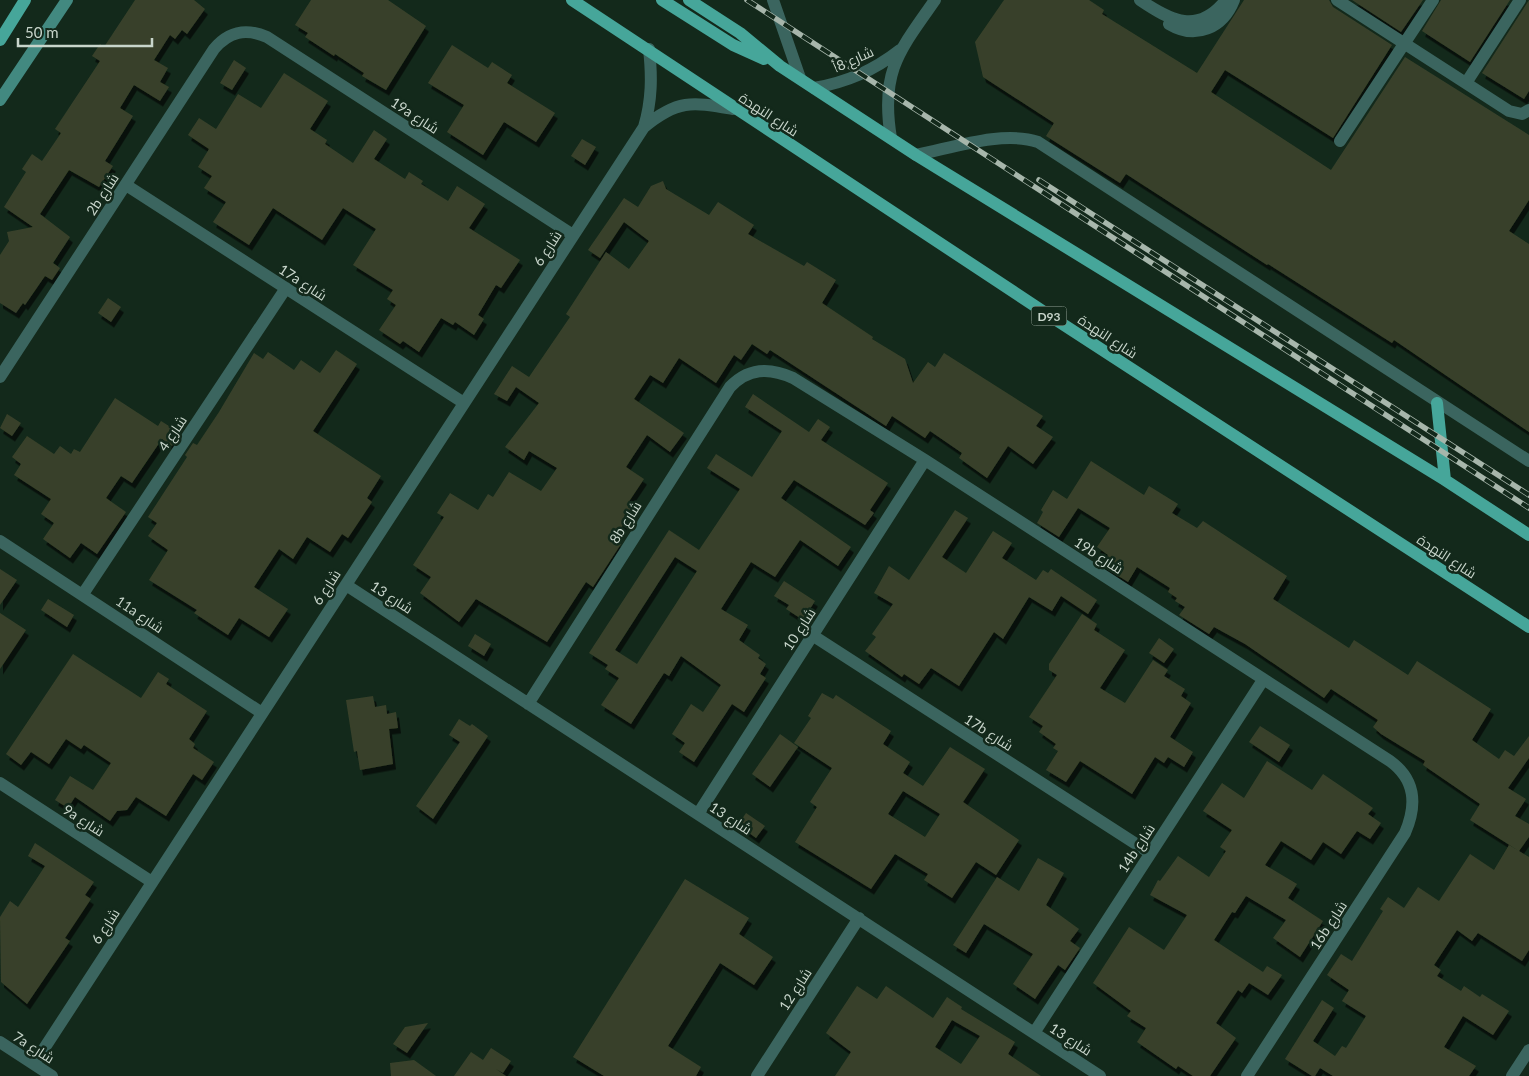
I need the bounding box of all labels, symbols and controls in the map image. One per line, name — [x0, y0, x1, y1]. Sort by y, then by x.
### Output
scale bar — [18, 15, 151, 47]
text: 50 m — [25, 23, 59, 41]
street label: شارع 8أ — [830, 43, 876, 76]
street label: شارع النهدة — [736, 89, 802, 140]
street label: 19a شارع — [387, 93, 442, 138]
street label: 2b شارع — [82, 170, 123, 219]
street label: شارع 6 — [529, 227, 566, 269]
street label: 17a شارع — [275, 260, 330, 305]
road number: D93 — [1032, 306, 1066, 326]
street label: شارع النهدة — [1075, 311, 1141, 362]
street label: شارع 4 — [154, 412, 191, 454]
street label: 8b شارع — [605, 498, 645, 547]
street label: شارع النهدة — [1414, 531, 1480, 582]
street label: 19b شارع — [1071, 533, 1127, 578]
street label: شارع 6 — [308, 566, 345, 608]
street label: شارع 13 — [367, 577, 416, 618]
street label: 11a شارع — [112, 592, 167, 637]
street label: شارع 10 — [779, 605, 820, 654]
street label: 17b شارع — [961, 710, 1017, 755]
street label: شارع 13 — [706, 798, 755, 839]
street label: 9a شارع — [60, 800, 108, 840]
street label: 14b شارع — [1114, 820, 1159, 876]
street label: 16b شارع — [1306, 897, 1351, 953]
street label: شارع 6 — [87, 905, 124, 947]
street label: شارع 12 — [775, 965, 816, 1014]
street label: شارع 13 — [1046, 1019, 1095, 1060]
street label: 7a شارع — [10, 1027, 58, 1067]

